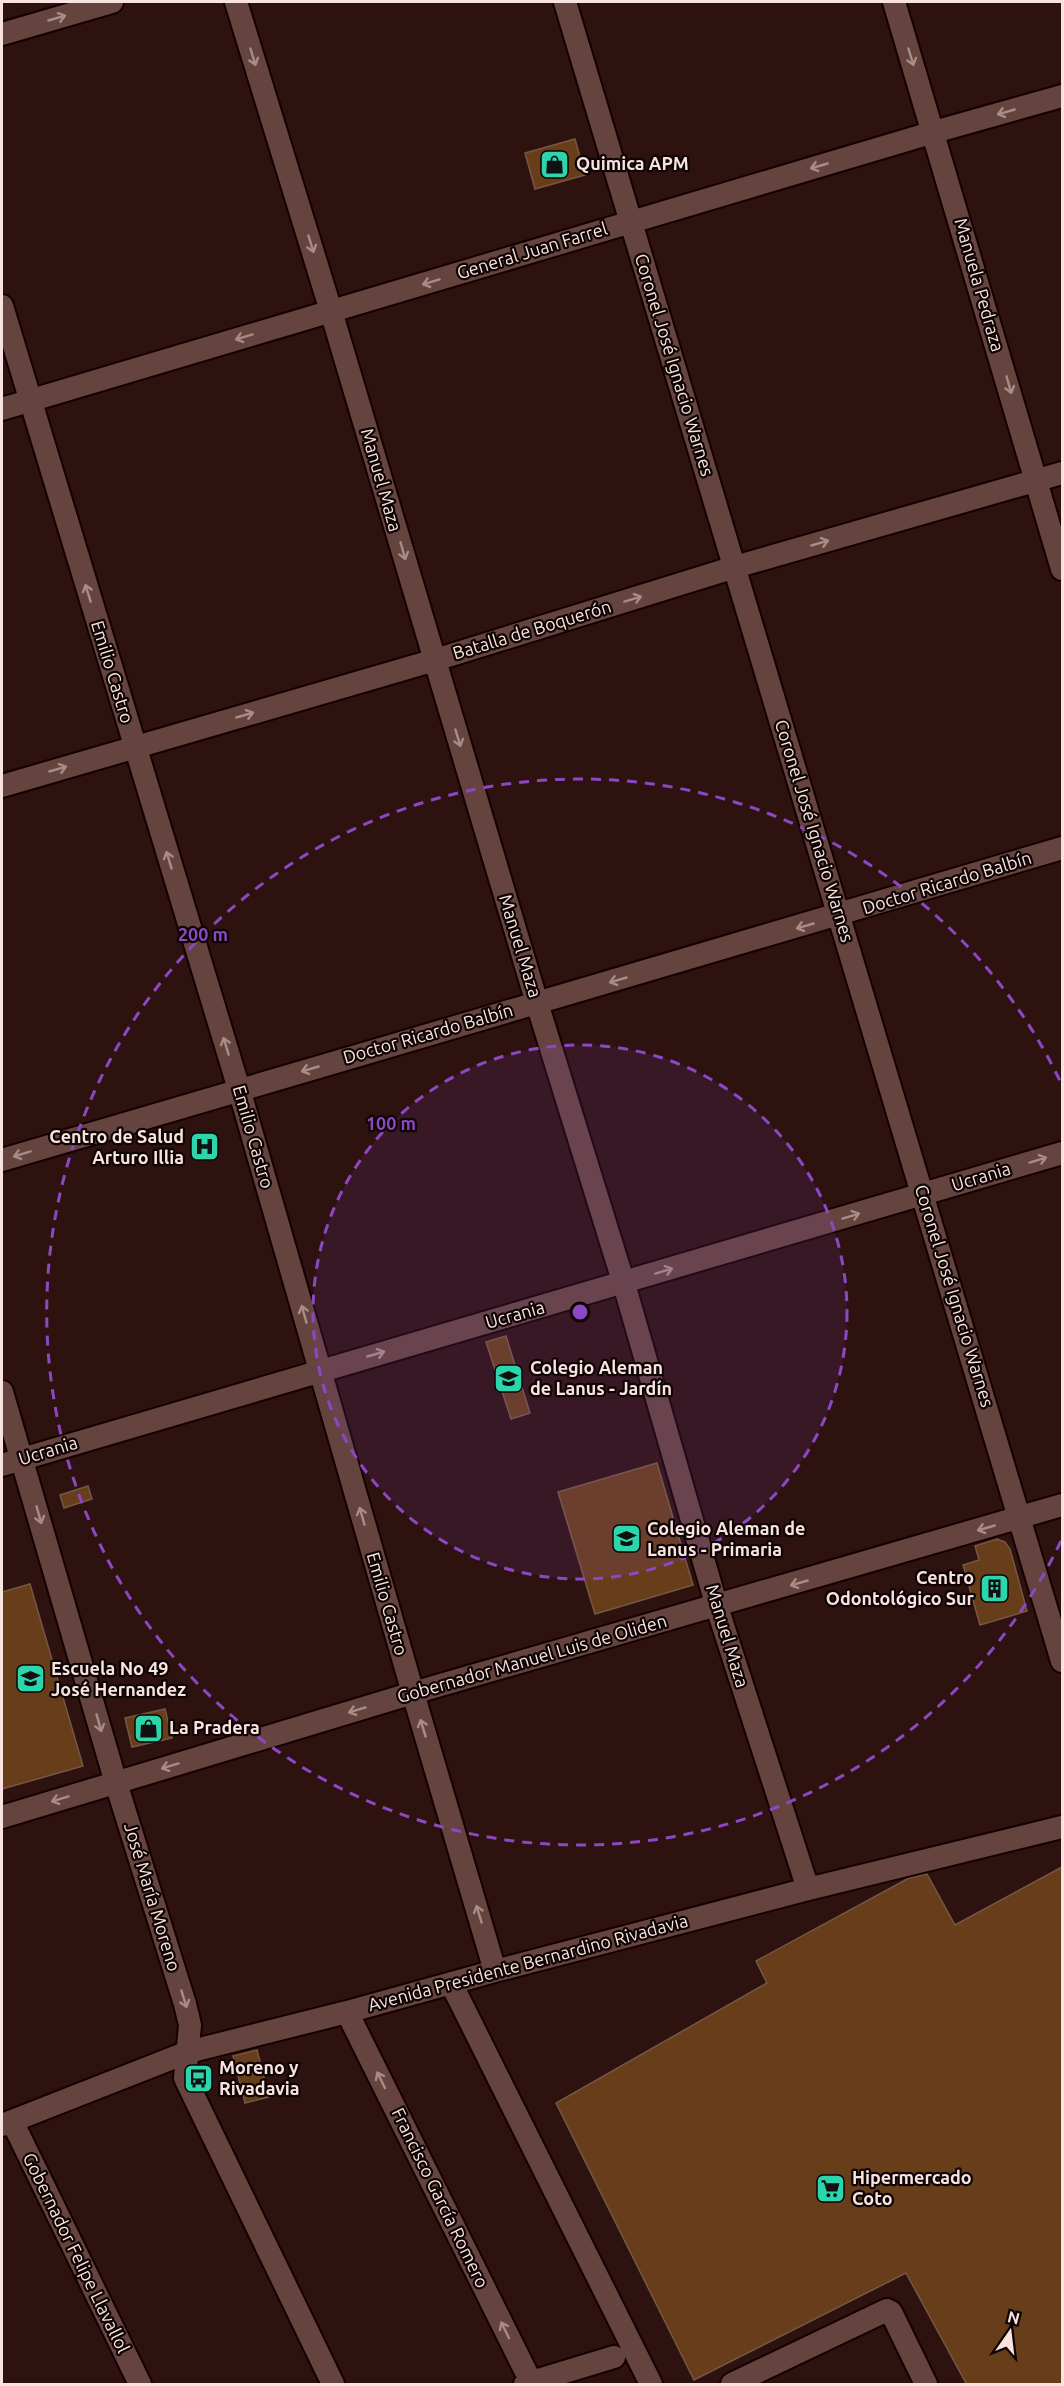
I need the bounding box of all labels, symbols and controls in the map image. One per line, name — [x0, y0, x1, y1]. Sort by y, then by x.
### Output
one-way arrow — [47, 11, 66, 23]
one-way arrow — [249, 47, 260, 66]
one-way arrow — [906, 47, 917, 66]
one-way arrow — [997, 107, 1016, 118]
shop icon: Quimica APM — [539, 148, 571, 180]
place label: Quimica APM — [576, 153, 689, 173]
one-way arrow — [810, 161, 829, 172]
street label: Manuela Pedraza — [951, 216, 1009, 354]
street label: General Juan Farrel — [454, 218, 610, 282]
one-way arrow — [306, 234, 317, 253]
street label: Coronel José Ignacio Warnes — [632, 251, 718, 478]
one-way arrow — [422, 277, 441, 288]
one-way arrow — [235, 332, 254, 343]
one-way arrow — [1004, 375, 1015, 394]
street label: Manuel Maza — [358, 426, 406, 534]
one-way arrow — [810, 537, 829, 548]
one-way arrow — [398, 541, 409, 560]
one-way arrow — [82, 584, 93, 603]
one-way arrow — [623, 593, 642, 604]
street label: Batalla de Boquerón — [450, 595, 613, 663]
street label: Emilio Castro — [88, 618, 138, 725]
one-way arrow — [235, 709, 254, 720]
street label: Coronel José Ignacio Warnes — [772, 717, 858, 944]
one-way arrow — [453, 728, 464, 747]
one-way arrow — [48, 763, 67, 775]
street label: Doctor Ricardo Balbín — [860, 847, 1034, 917]
one-way arrow — [163, 851, 174, 870]
street label: Manuel Maza — [496, 892, 546, 1000]
one-way arrow — [796, 921, 815, 932]
text: 200 m — [178, 924, 228, 944]
one-way arrow — [609, 974, 628, 986]
street label: Doctor Ricardo Balbín — [340, 999, 515, 1067]
one-way arrow — [220, 1037, 231, 1056]
one-way arrow — [301, 1064, 320, 1075]
street label: Emilio Castro — [230, 1083, 278, 1191]
text: 100 m — [366, 1113, 416, 1133]
place label: Centro de Salud Arturo Illia — [49, 1126, 184, 1167]
hospital icon: Centro de Salud Arturo Illia — [189, 1131, 221, 1163]
one-way arrow — [13, 1149, 32, 1160]
one-way arrow — [1028, 1154, 1047, 1165]
street label: Ucrania — [949, 1158, 1013, 1194]
street label: Coronel José Ignacio Warnes — [912, 1182, 998, 1409]
one-way arrow — [841, 1210, 860, 1221]
one-way arrow — [654, 1265, 673, 1276]
street label: Ucrania — [483, 1296, 547, 1332]
centre of rings — [570, 1302, 590, 1322]
one-way arrow — [298, 1305, 309, 1324]
one-way arrow — [366, 1348, 385, 1360]
place label: Colegio Aleman de Lanus - Jardín — [530, 1357, 672, 1398]
school or university icon: Colegio Aleman de Lanus - Jardín — [493, 1362, 525, 1394]
street label: Ucrania — [16, 1432, 80, 1468]
one-way arrow — [33, 1505, 45, 1524]
one-way arrow — [356, 1507, 367, 1526]
place label: Colegio Aleman de Lanus - Primaria — [647, 1518, 805, 1559]
school or university icon: Colegio Aleman de Lanus - Primaria — [610, 1523, 642, 1555]
one-way arrow — [977, 1523, 996, 1534]
street label: Emilio Castro — [364, 1550, 412, 1658]
place label: Centro Odontológico Sur — [826, 1567, 975, 1608]
building icon: Centro Odontológico Sur — [979, 1572, 1011, 1604]
one-way arrow — [790, 1577, 809, 1589]
street label: Manuel Maza — [703, 1582, 753, 1690]
street label: Gobernador Manuel Luis de Oliden — [395, 1610, 669, 1706]
place label: Escuela No 49 José Hernandez — [51, 1658, 186, 1699]
school or university icon: Escuela No 49 José Hernandez — [14, 1663, 46, 1695]
one-way arrow — [348, 1705, 367, 1716]
shop icon: La Pradera — [132, 1712, 164, 1744]
one-way arrow — [93, 1713, 105, 1732]
place label: La Pradera — [169, 1717, 260, 1737]
one-way arrow — [417, 1719, 428, 1738]
one-way arrow — [161, 1761, 180, 1772]
one-way arrow — [51, 1794, 70, 1805]
street label: José María Moreno — [121, 1820, 185, 1973]
one-way arrow — [473, 1905, 484, 1924]
street label: Avenida Presidente Bernardino Rivadavia — [366, 1910, 690, 2014]
one-way arrow — [179, 1989, 190, 2008]
place label: Moreno y Rivadavia — [219, 2057, 300, 2098]
bus stop icon: Moreno y Rivadavia — [182, 2062, 214, 2094]
one-way arrow — [375, 2072, 387, 2090]
street label: Francisco García Romero — [389, 2104, 493, 2291]
street label: Gobernador Felipe Llavallol — [20, 2149, 134, 2356]
place label: Hipermercado Coto — [852, 2167, 972, 2208]
supermarket icon: Hipermercado Coto — [815, 2172, 847, 2204]
north arrow — [980, 2302, 1040, 2362]
text: N — [1006, 2307, 1022, 2328]
one-way arrow — [499, 2322, 510, 2340]

